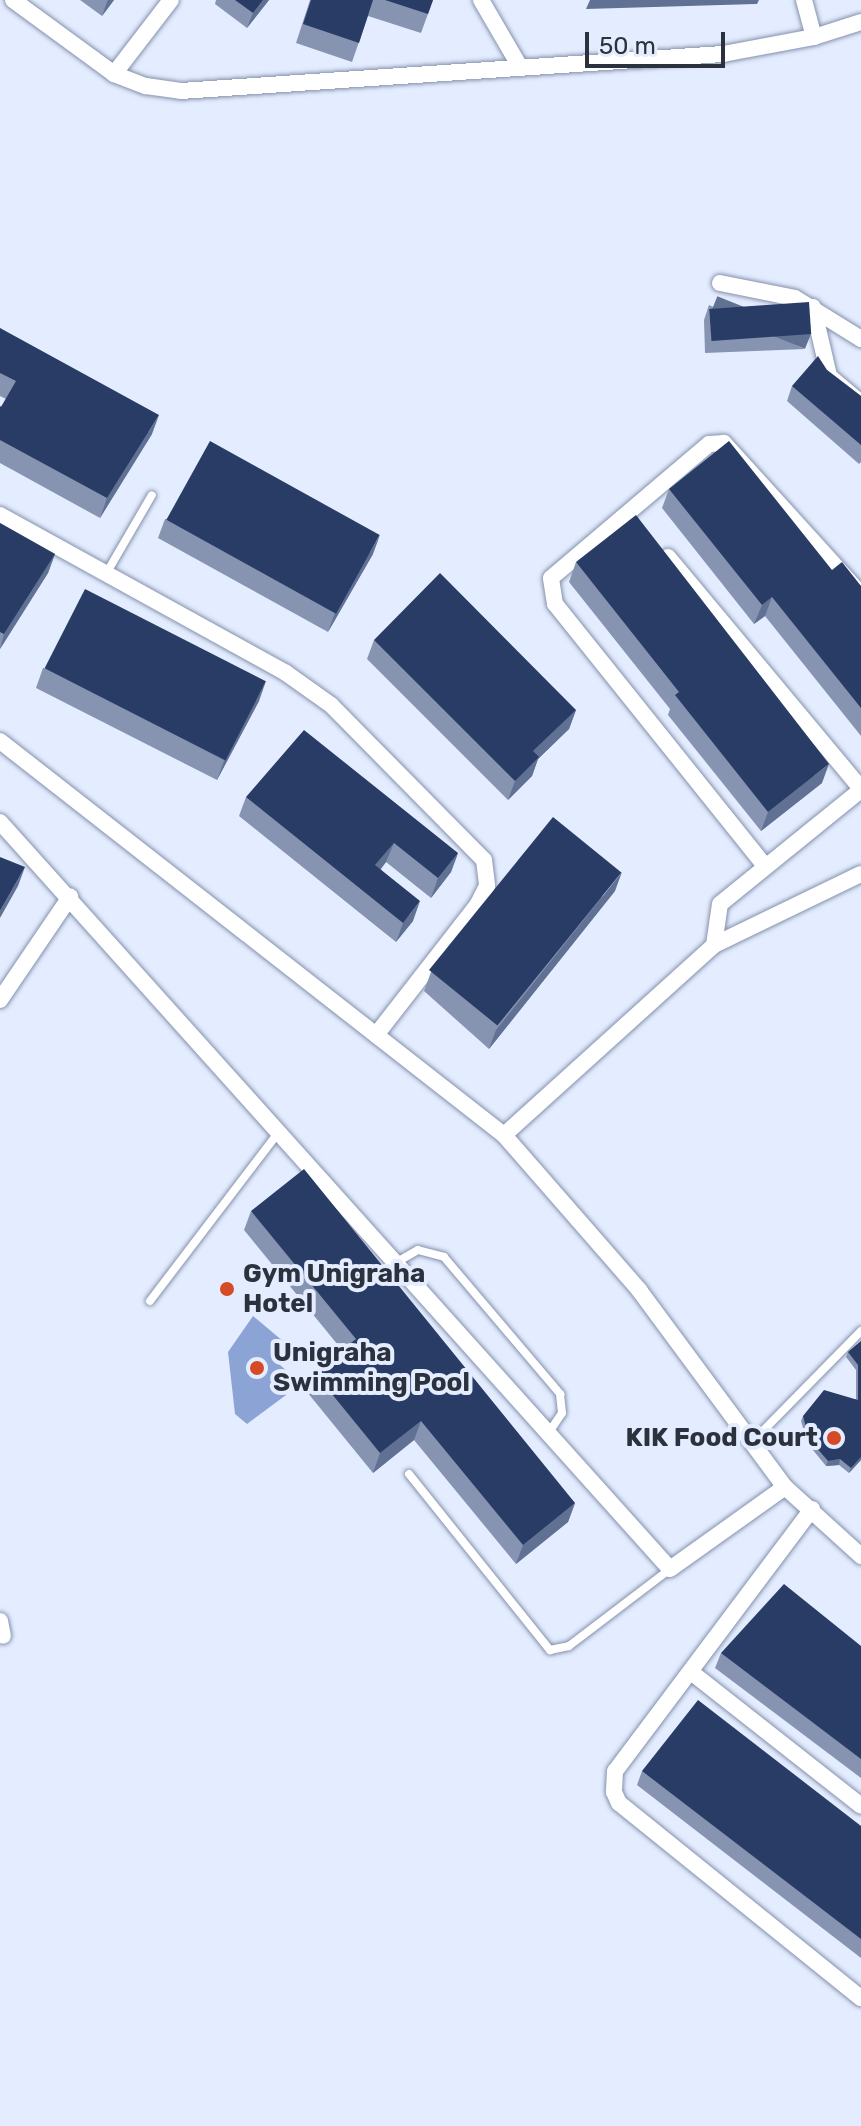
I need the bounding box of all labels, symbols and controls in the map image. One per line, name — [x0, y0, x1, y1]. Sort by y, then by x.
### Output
scale bar — [589, 16, 729, 66]
text: 50 m — [599, 32, 656, 60]
place label: Gym Unigraha Hotel — [243, 1258, 425, 1320]
marker: Gym Unigraha Hotel — [218, 1280, 236, 1298]
place label: Unigraha Swimming Pool — [273, 1337, 470, 1398]
marker: Unigraha Swimming Pool — [248, 1359, 266, 1377]
place label: KIK Food Court — [625, 1422, 818, 1454]
marker: KIK Food Court — [825, 1429, 843, 1447]

